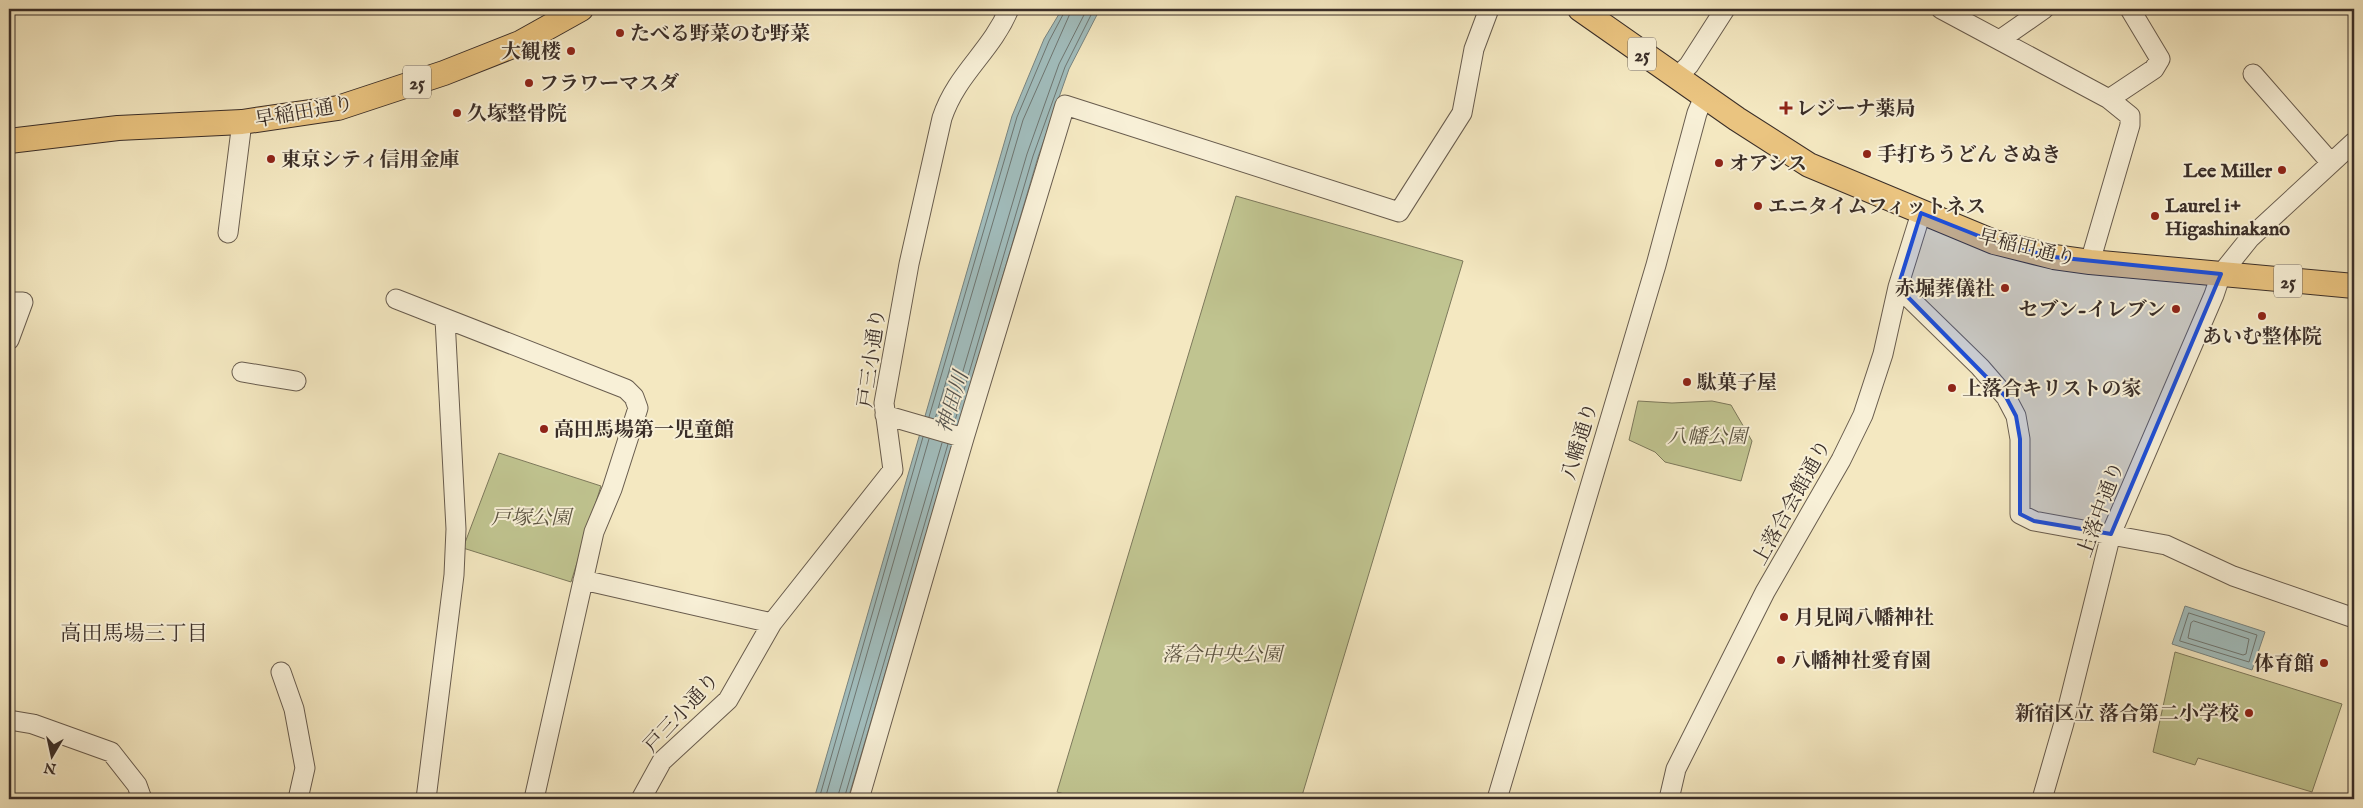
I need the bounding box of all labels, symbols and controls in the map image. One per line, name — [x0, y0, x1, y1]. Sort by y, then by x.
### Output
place label: たべる野菜のむ野菜 — [630, 22, 810, 47]
marker: たべる野菜のむ野菜 — [614, 27, 626, 39]
road number: 25 — [1628, 38, 1656, 70]
place label: 大観楼 — [501, 40, 561, 65]
marker: 大観楼 — [565, 45, 577, 57]
road number: 25 — [403, 65, 431, 98]
place label: フラワーマスダ — [539, 72, 679, 97]
marker: フラワーマスダ — [523, 77, 535, 89]
street label: 早稲田通り — [253, 91, 356, 133]
place label: レジーナ薬局 — [1796, 97, 1916, 122]
place label: 久塚整骨院 — [467, 102, 567, 127]
marker: レジーナ薬局 — [1780, 102, 1792, 114]
marker: 久塚整骨院 — [451, 107, 463, 119]
place label: 手打ちうどん さぬき — [1877, 143, 2061, 168]
place label: 東京シティ信用金庫 — [281, 148, 459, 173]
marker: 手打ちうどん さぬき — [1861, 148, 1873, 160]
place label: オアシス — [1729, 152, 1807, 177]
marker: 東京シティ信用金庫 — [265, 153, 277, 165]
marker: オアシス — [1713, 157, 1725, 169]
place label: Lee Miller — [2183, 159, 2273, 184]
marker: Lee Miller — [2276, 164, 2288, 176]
place label: Laurel i+ Higashinakano — [2165, 194, 2290, 242]
place label: エニタイムフィットネス — [1768, 195, 1986, 220]
marker: エニタイムフィットネス — [1752, 200, 1764, 212]
marker: Laurel i+ Higashinakano — [2149, 210, 2161, 222]
street label: 早稲田通り — [1975, 224, 2078, 273]
road number: 25 — [2274, 264, 2302, 298]
place label: 赤堀葬儀社 — [1895, 277, 1995, 302]
marker: 赤堀葬儀社 — [1999, 282, 2011, 294]
place label: セブン-イレブン — [2018, 298, 2166, 323]
marker: セブン-イレブン — [2170, 303, 2182, 315]
street label: 戸三小通り — [853, 307, 892, 409]
marker: あいむ整体院 — [2256, 310, 2268, 322]
place label: あいむ整体院 — [2202, 325, 2322, 350]
water label: 神田川 — [931, 366, 976, 437]
place label: 駄菓子屋 — [1697, 371, 1777, 396]
marker: 駄菓子屋 — [1681, 376, 1693, 388]
place label: 上落合キリストの家 — [1962, 377, 2142, 402]
marker: 上落合キリストの家 — [1946, 382, 1958, 394]
street label: 八幡通り — [1557, 400, 1604, 483]
place label: 高田馬場第一児童館 — [554, 418, 734, 443]
marker: 高田馬場第一児童館 — [538, 423, 550, 435]
park label: 八幡公園 — [1667, 425, 1750, 450]
street label: 上落合会館通り — [1747, 435, 1837, 570]
street label: 上落中通り — [2073, 458, 2130, 561]
park label: 戸塚公園 — [491, 506, 574, 531]
place label: 月見岡八幡神社 — [1794, 606, 1934, 631]
marker: 月見岡八幡神社 — [1778, 611, 1790, 623]
district label: 高田馬場三丁目 — [61, 621, 208, 648]
park label: 落合中央公園 — [1162, 643, 1285, 668]
place label: 八幡神社愛育園 — [1791, 649, 1931, 674]
place label: 体育館 — [2254, 652, 2314, 677]
marker: 八幡神社愛育園 — [1775, 654, 1787, 666]
marker: 体育館 — [2318, 657, 2330, 669]
street label: 戸三小通り — [639, 668, 725, 758]
place label: 新宿区立 落合第二小学校 — [2015, 702, 2239, 727]
marker: 新宿区立 落合第二小学校 — [2243, 707, 2255, 719]
north arrow — [28, 730, 78, 780]
text: N — [43, 758, 59, 778]

